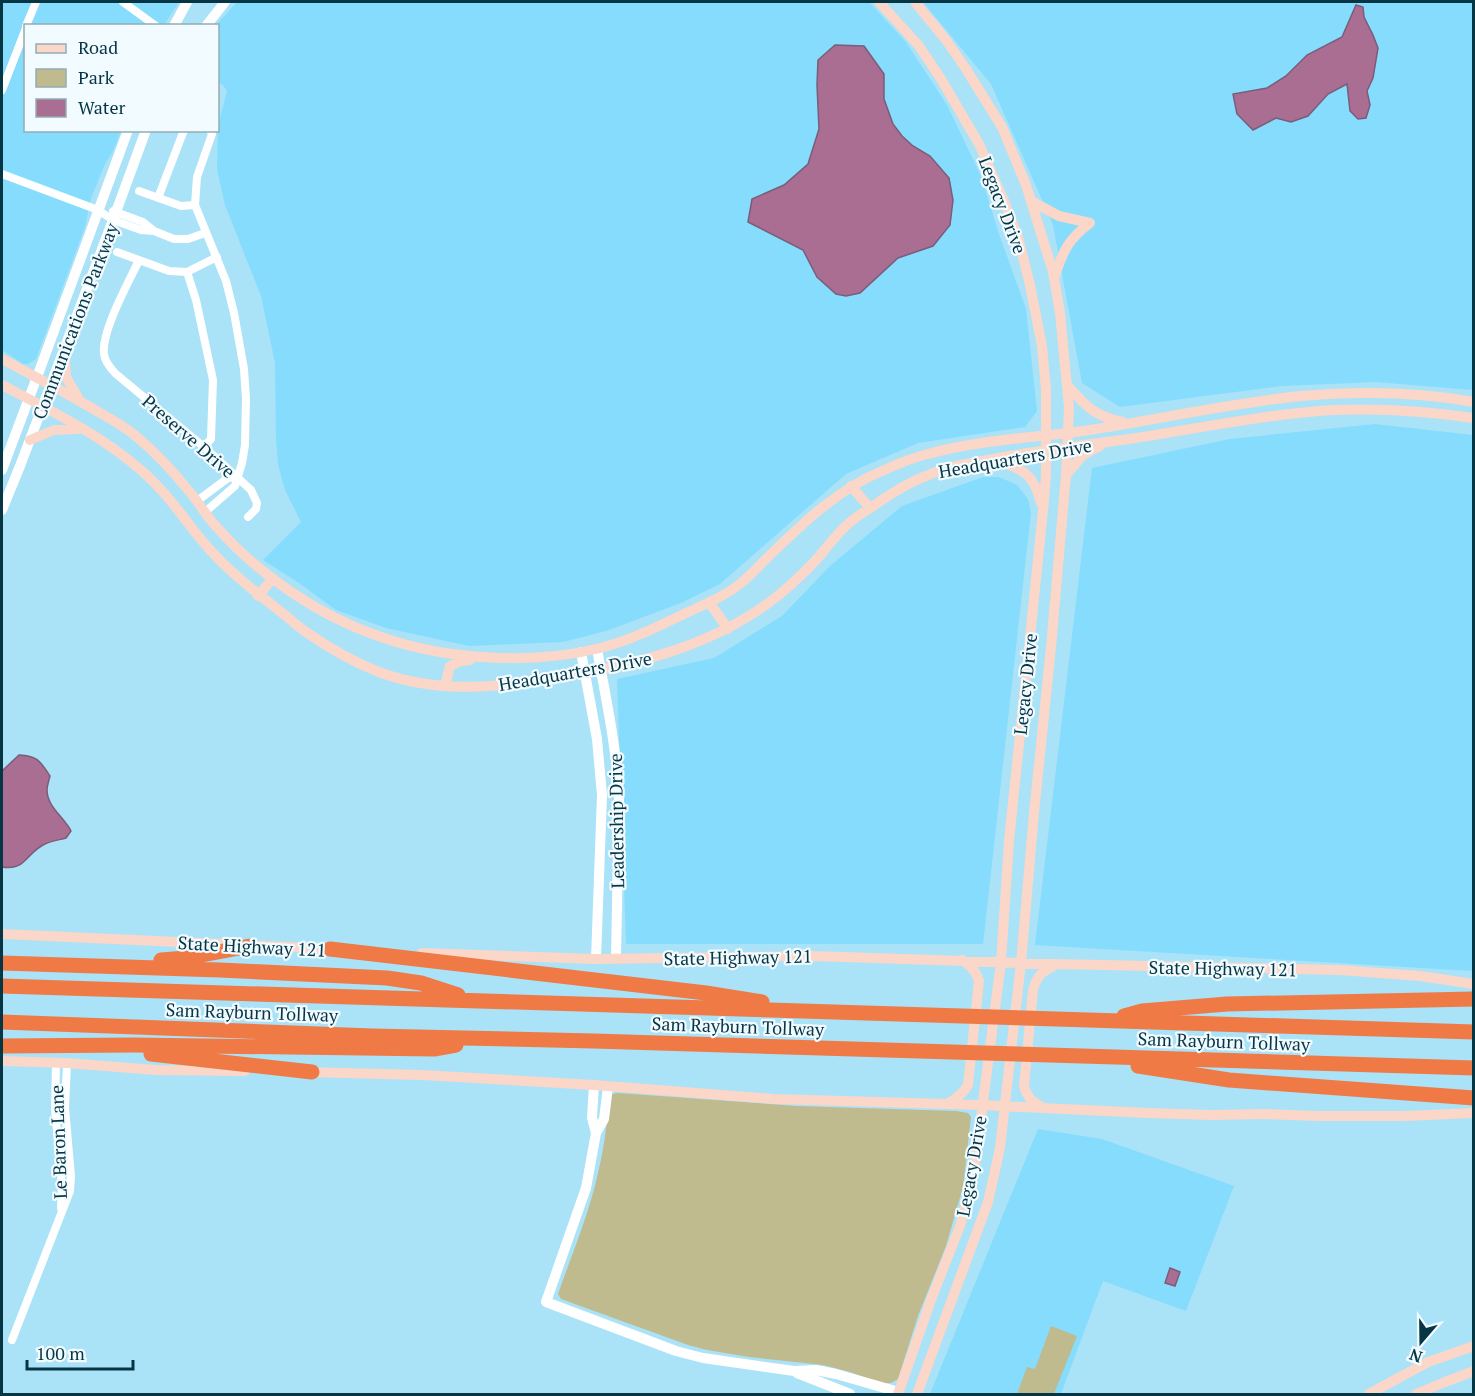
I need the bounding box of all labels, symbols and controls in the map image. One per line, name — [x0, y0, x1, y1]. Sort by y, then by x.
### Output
legend — [24, 24, 219, 132]
text: Road — [78, 35, 118, 59]
text: Park — [78, 65, 115, 89]
text: Water — [78, 95, 125, 119]
street label: Legacy Drive — [973, 153, 1033, 257]
street label: Communications Parkway — [26, 219, 124, 423]
street label: Preserve Drive — [137, 389, 241, 483]
street label: Headquarters Drive — [937, 433, 1093, 483]
street label: Legacy Drive — [1008, 632, 1042, 736]
street label: Headquarters Drive — [497, 646, 653, 696]
street label: Leadership Drive — [603, 753, 629, 889]
street label: State Highway 121 — [177, 930, 327, 962]
street label: State Highway 121 — [664, 944, 812, 970]
street label: State Highway 121 — [1149, 955, 1297, 981]
street label: Sam Rayburn Tollway — [165, 997, 340, 1027]
street label: Sam Rayburn Tollway — [651, 1011, 826, 1041]
street label: Sam Rayburn Tollway — [1137, 1026, 1312, 1056]
street label: Le Baron Lane — [44, 1085, 72, 1199]
street label: Legacy Drive — [950, 1114, 992, 1218]
north arrow — [1391, 1312, 1451, 1372]
scale bar — [27, 1333, 134, 1371]
text: 100 m — [36, 1341, 85, 1365]
text: N — [1406, 1344, 1425, 1369]

